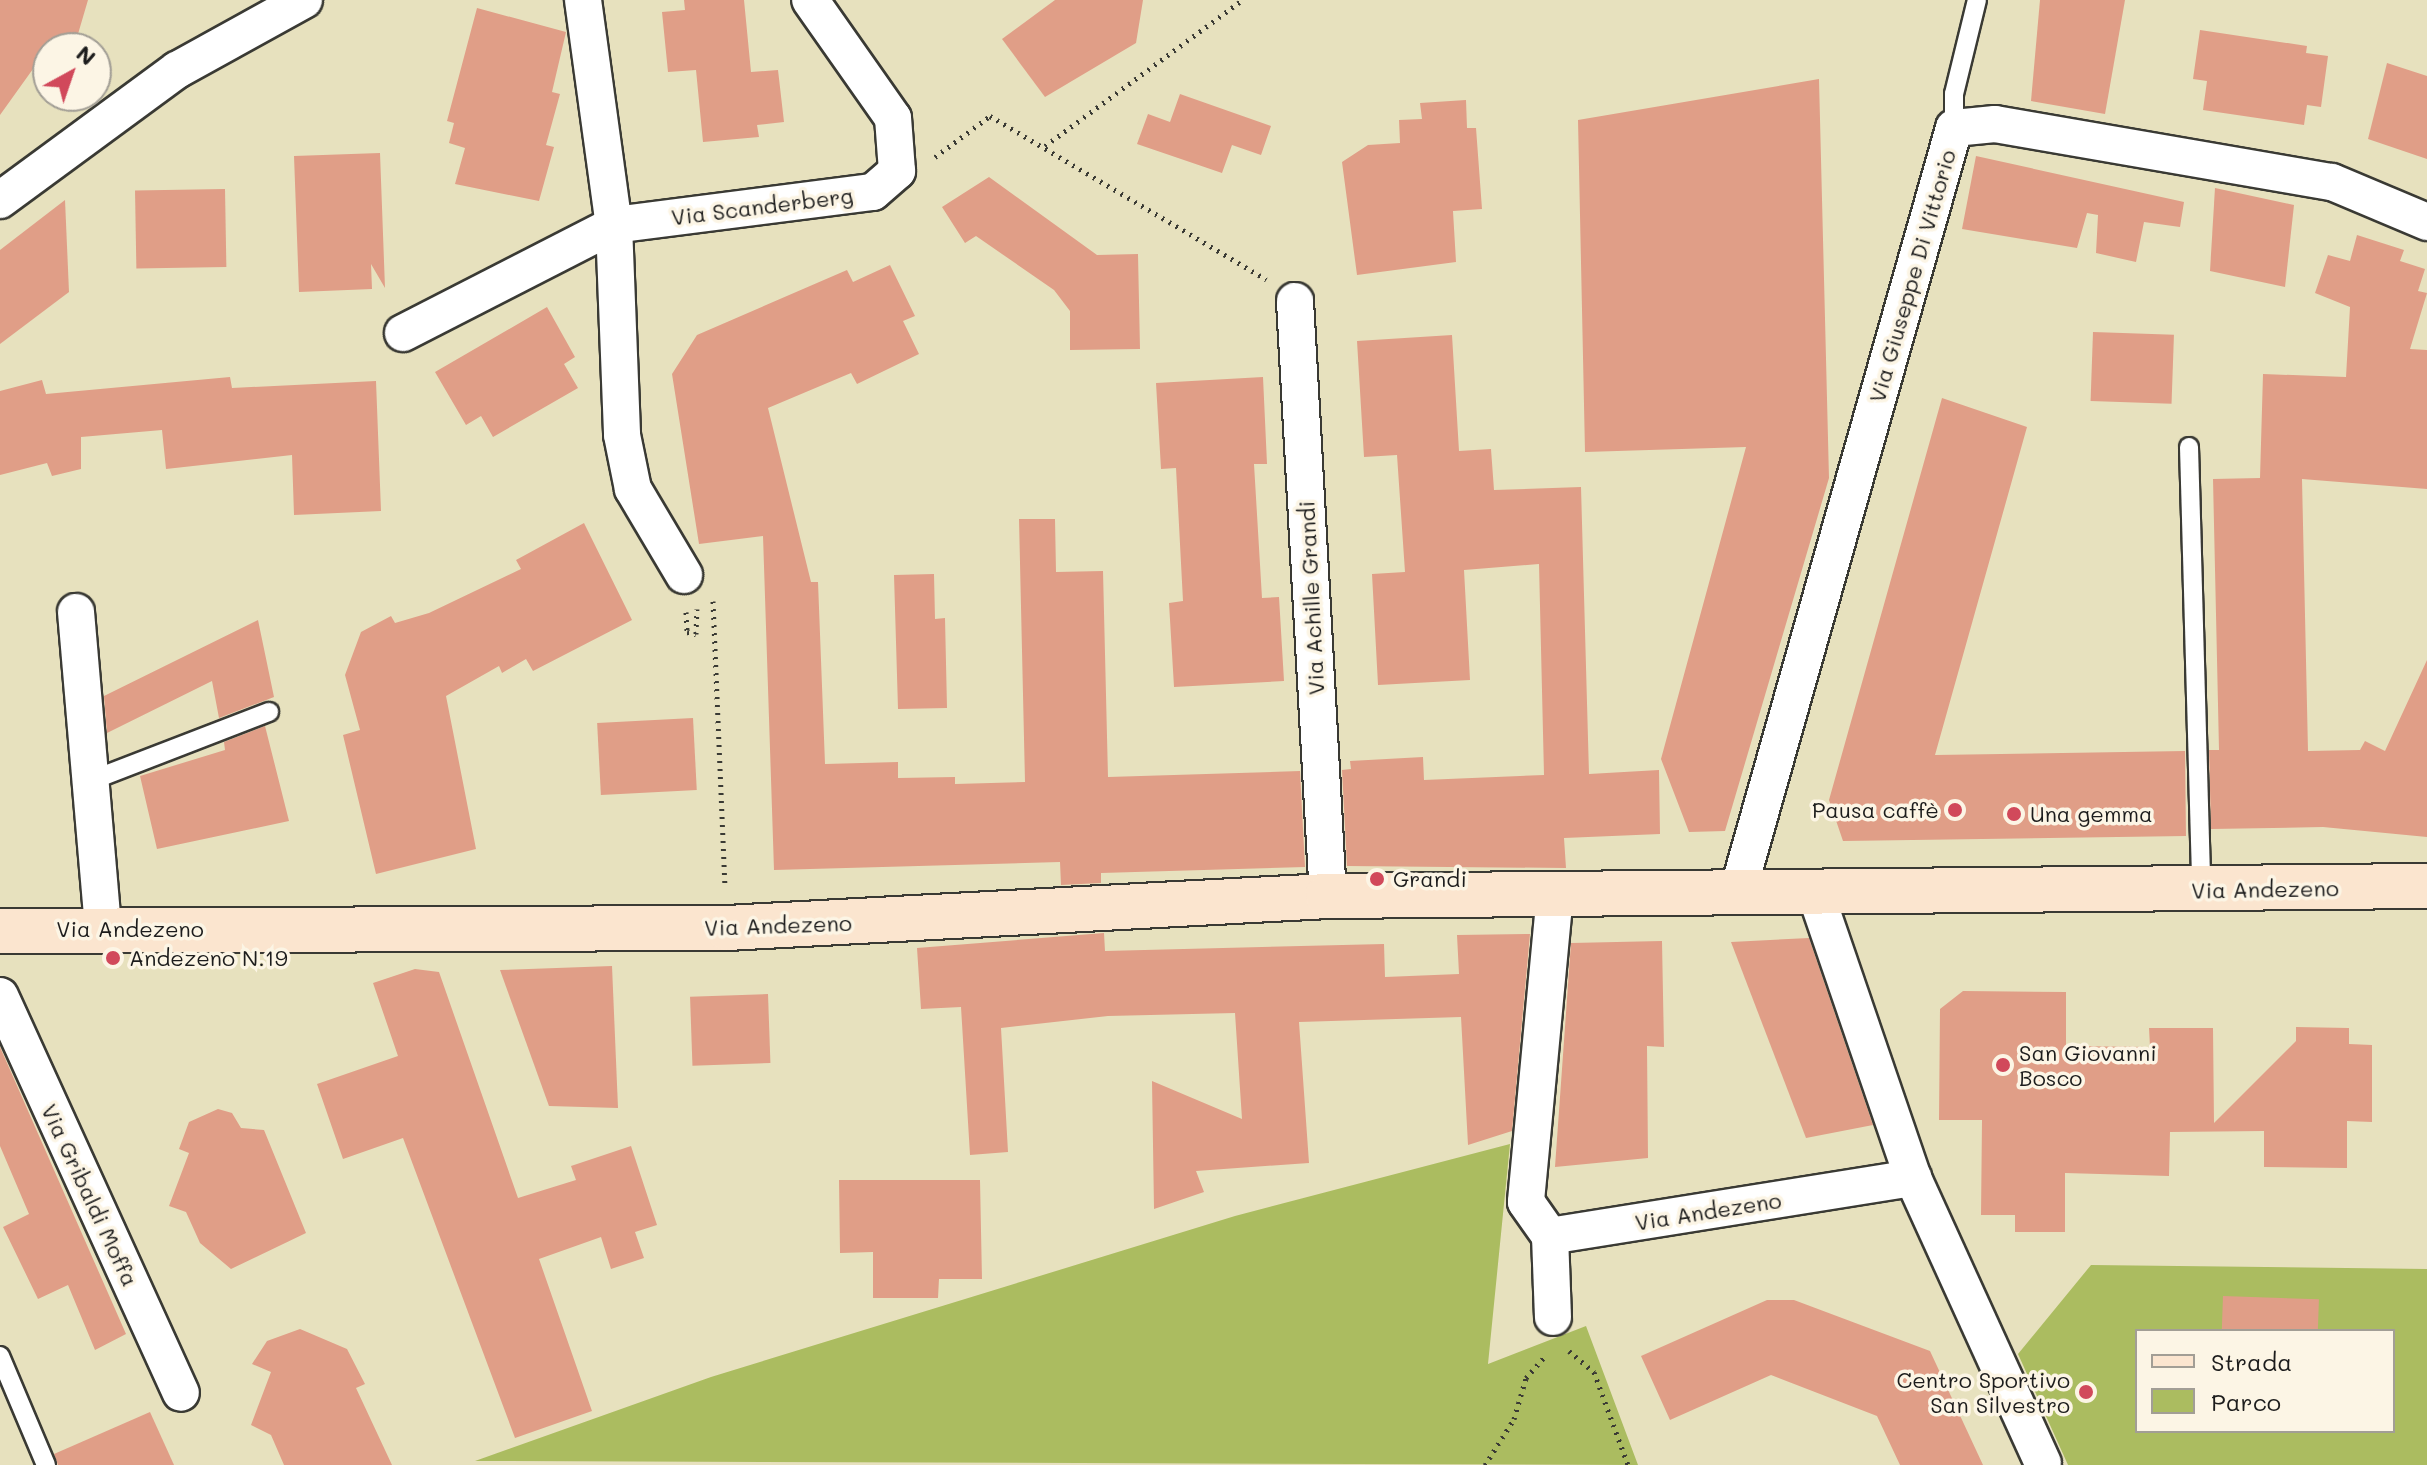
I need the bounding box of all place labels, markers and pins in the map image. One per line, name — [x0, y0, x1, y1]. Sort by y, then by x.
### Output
place label: Pausa caffè — [1812, 797, 1939, 823]
marker: Pausa caffè — [1946, 801, 1964, 819]
place label: Una gemma — [2030, 801, 2153, 827]
marker: Una gemma — [2005, 805, 2023, 823]
place label: Grandi — [1393, 866, 1467, 892]
marker: Grandi — [1368, 870, 1386, 888]
place label: Andezeno N.19 — [129, 945, 288, 971]
marker: Andezeno N.19 — [104, 949, 122, 967]
place label: San Giovanni Bosco — [2019, 1039, 2157, 1090]
marker: San Giovanni Bosco — [1994, 1056, 2012, 1074]
place label: Centro Sportivo San Silvestro — [1897, 1366, 2070, 1418]
marker: Centro Sportivo San Silvestro — [2077, 1383, 2095, 1401]

